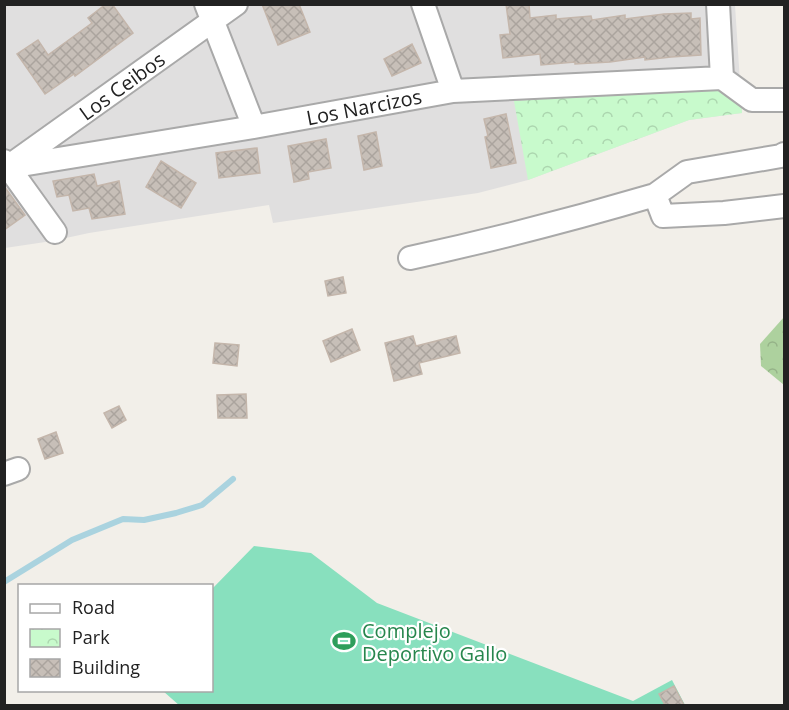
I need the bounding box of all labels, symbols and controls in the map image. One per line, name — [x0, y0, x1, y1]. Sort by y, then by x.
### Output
street label: Los Ceibos — [74, 46, 170, 126]
street label: Los Narcizos — [304, 83, 424, 131]
legend — [18, 584, 213, 692]
text: Road — [72, 595, 115, 619]
place label: Complejo Deportivo Gallo — [362, 617, 507, 667]
text: Park — [72, 625, 110, 649]
sports icon: Complejo Deportivo Gallo — [331, 628, 357, 654]
text: Building — [72, 655, 140, 679]

